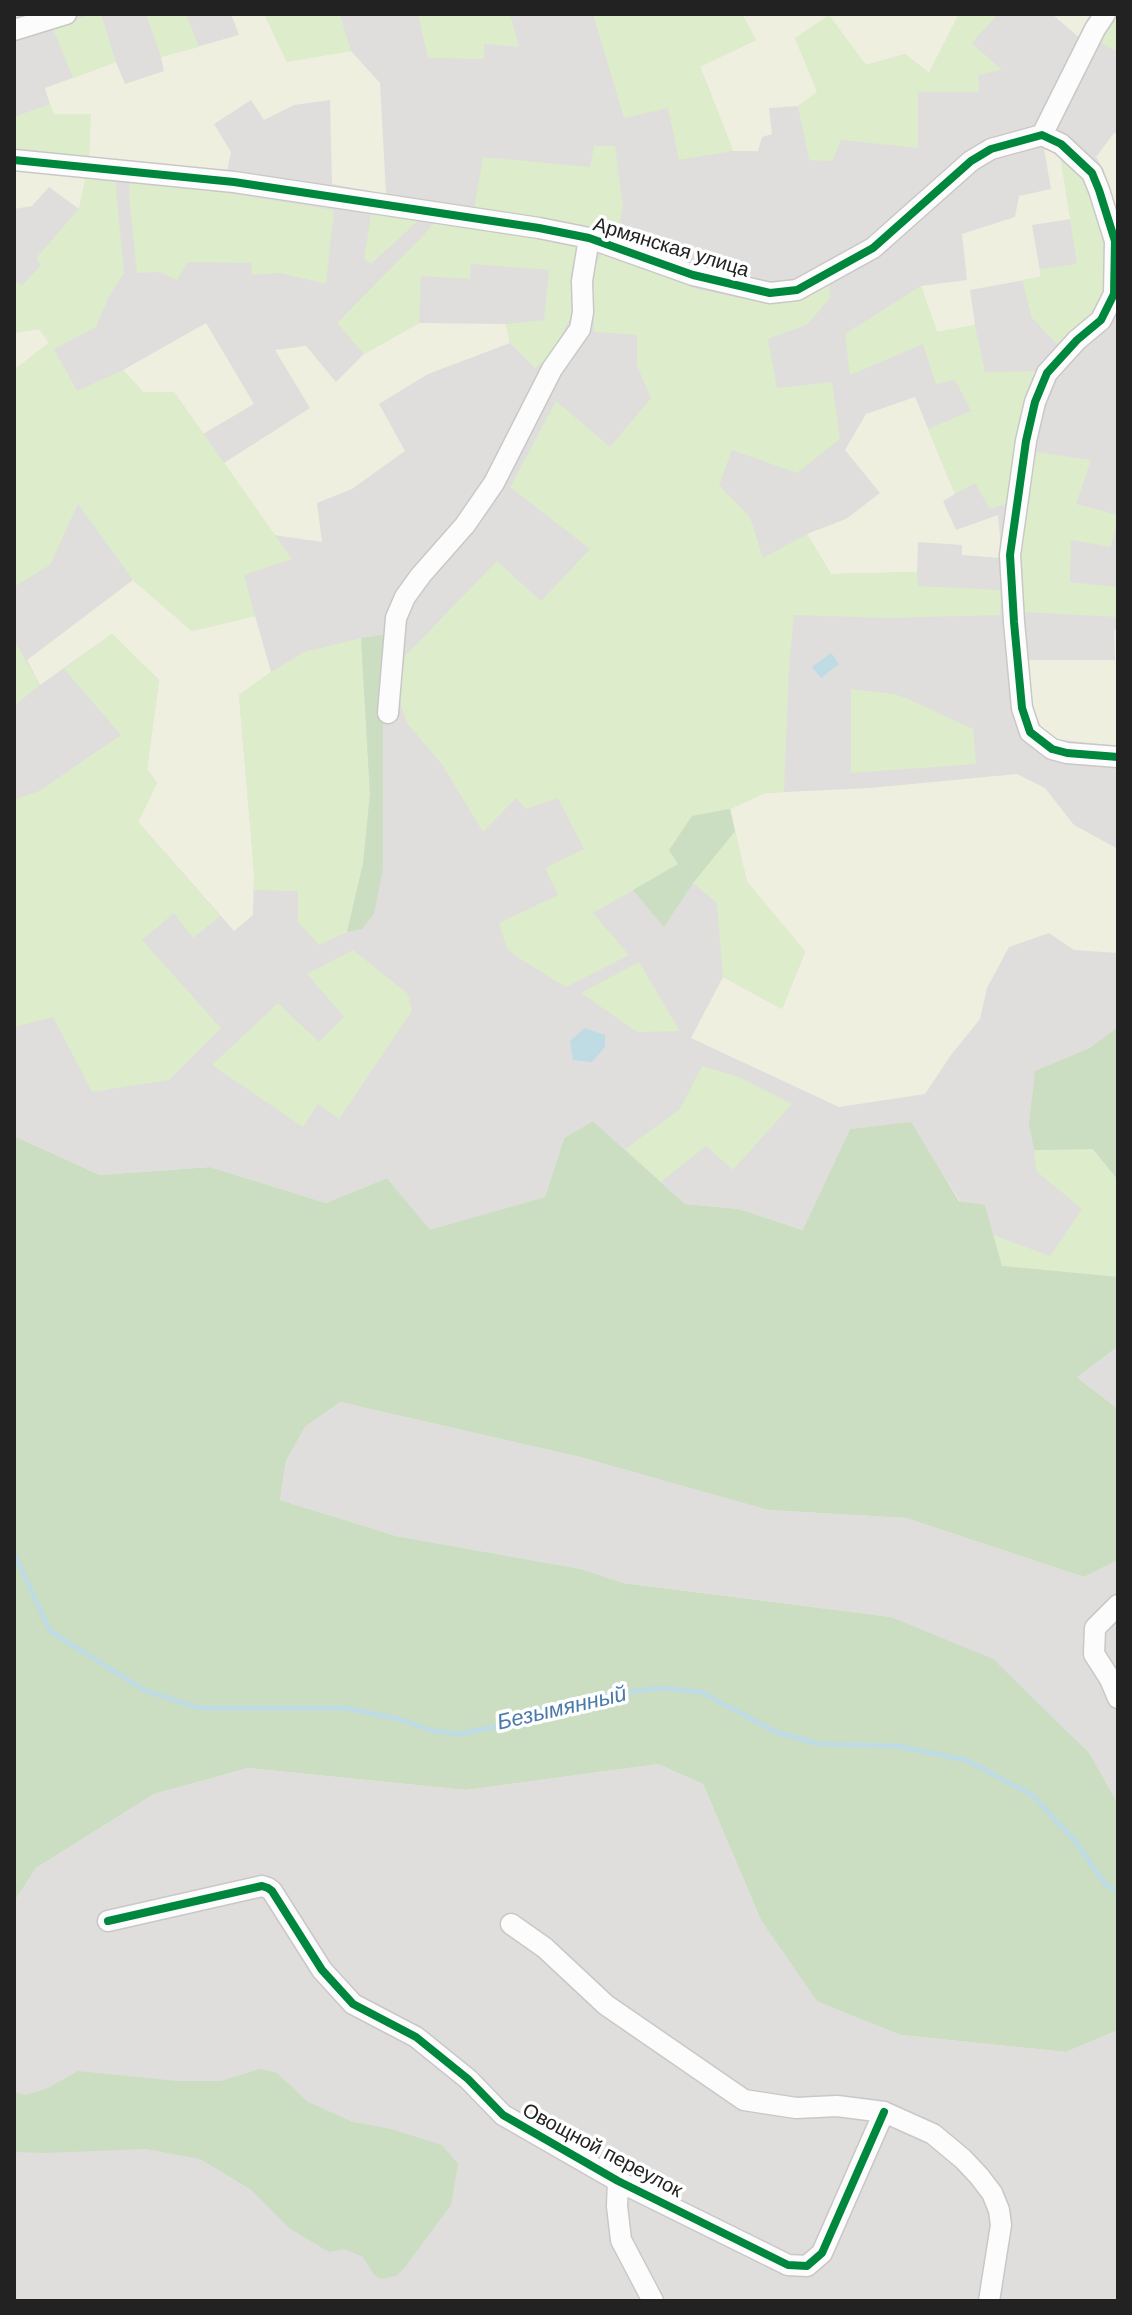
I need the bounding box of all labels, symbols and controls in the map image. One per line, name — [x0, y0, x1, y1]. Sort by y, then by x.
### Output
street label: Армянская улица — [590, 213, 752, 283]
water label: Безымянный — [495, 1681, 629, 1737]
street label: Овощной переулок — [518, 2099, 686, 2203]

